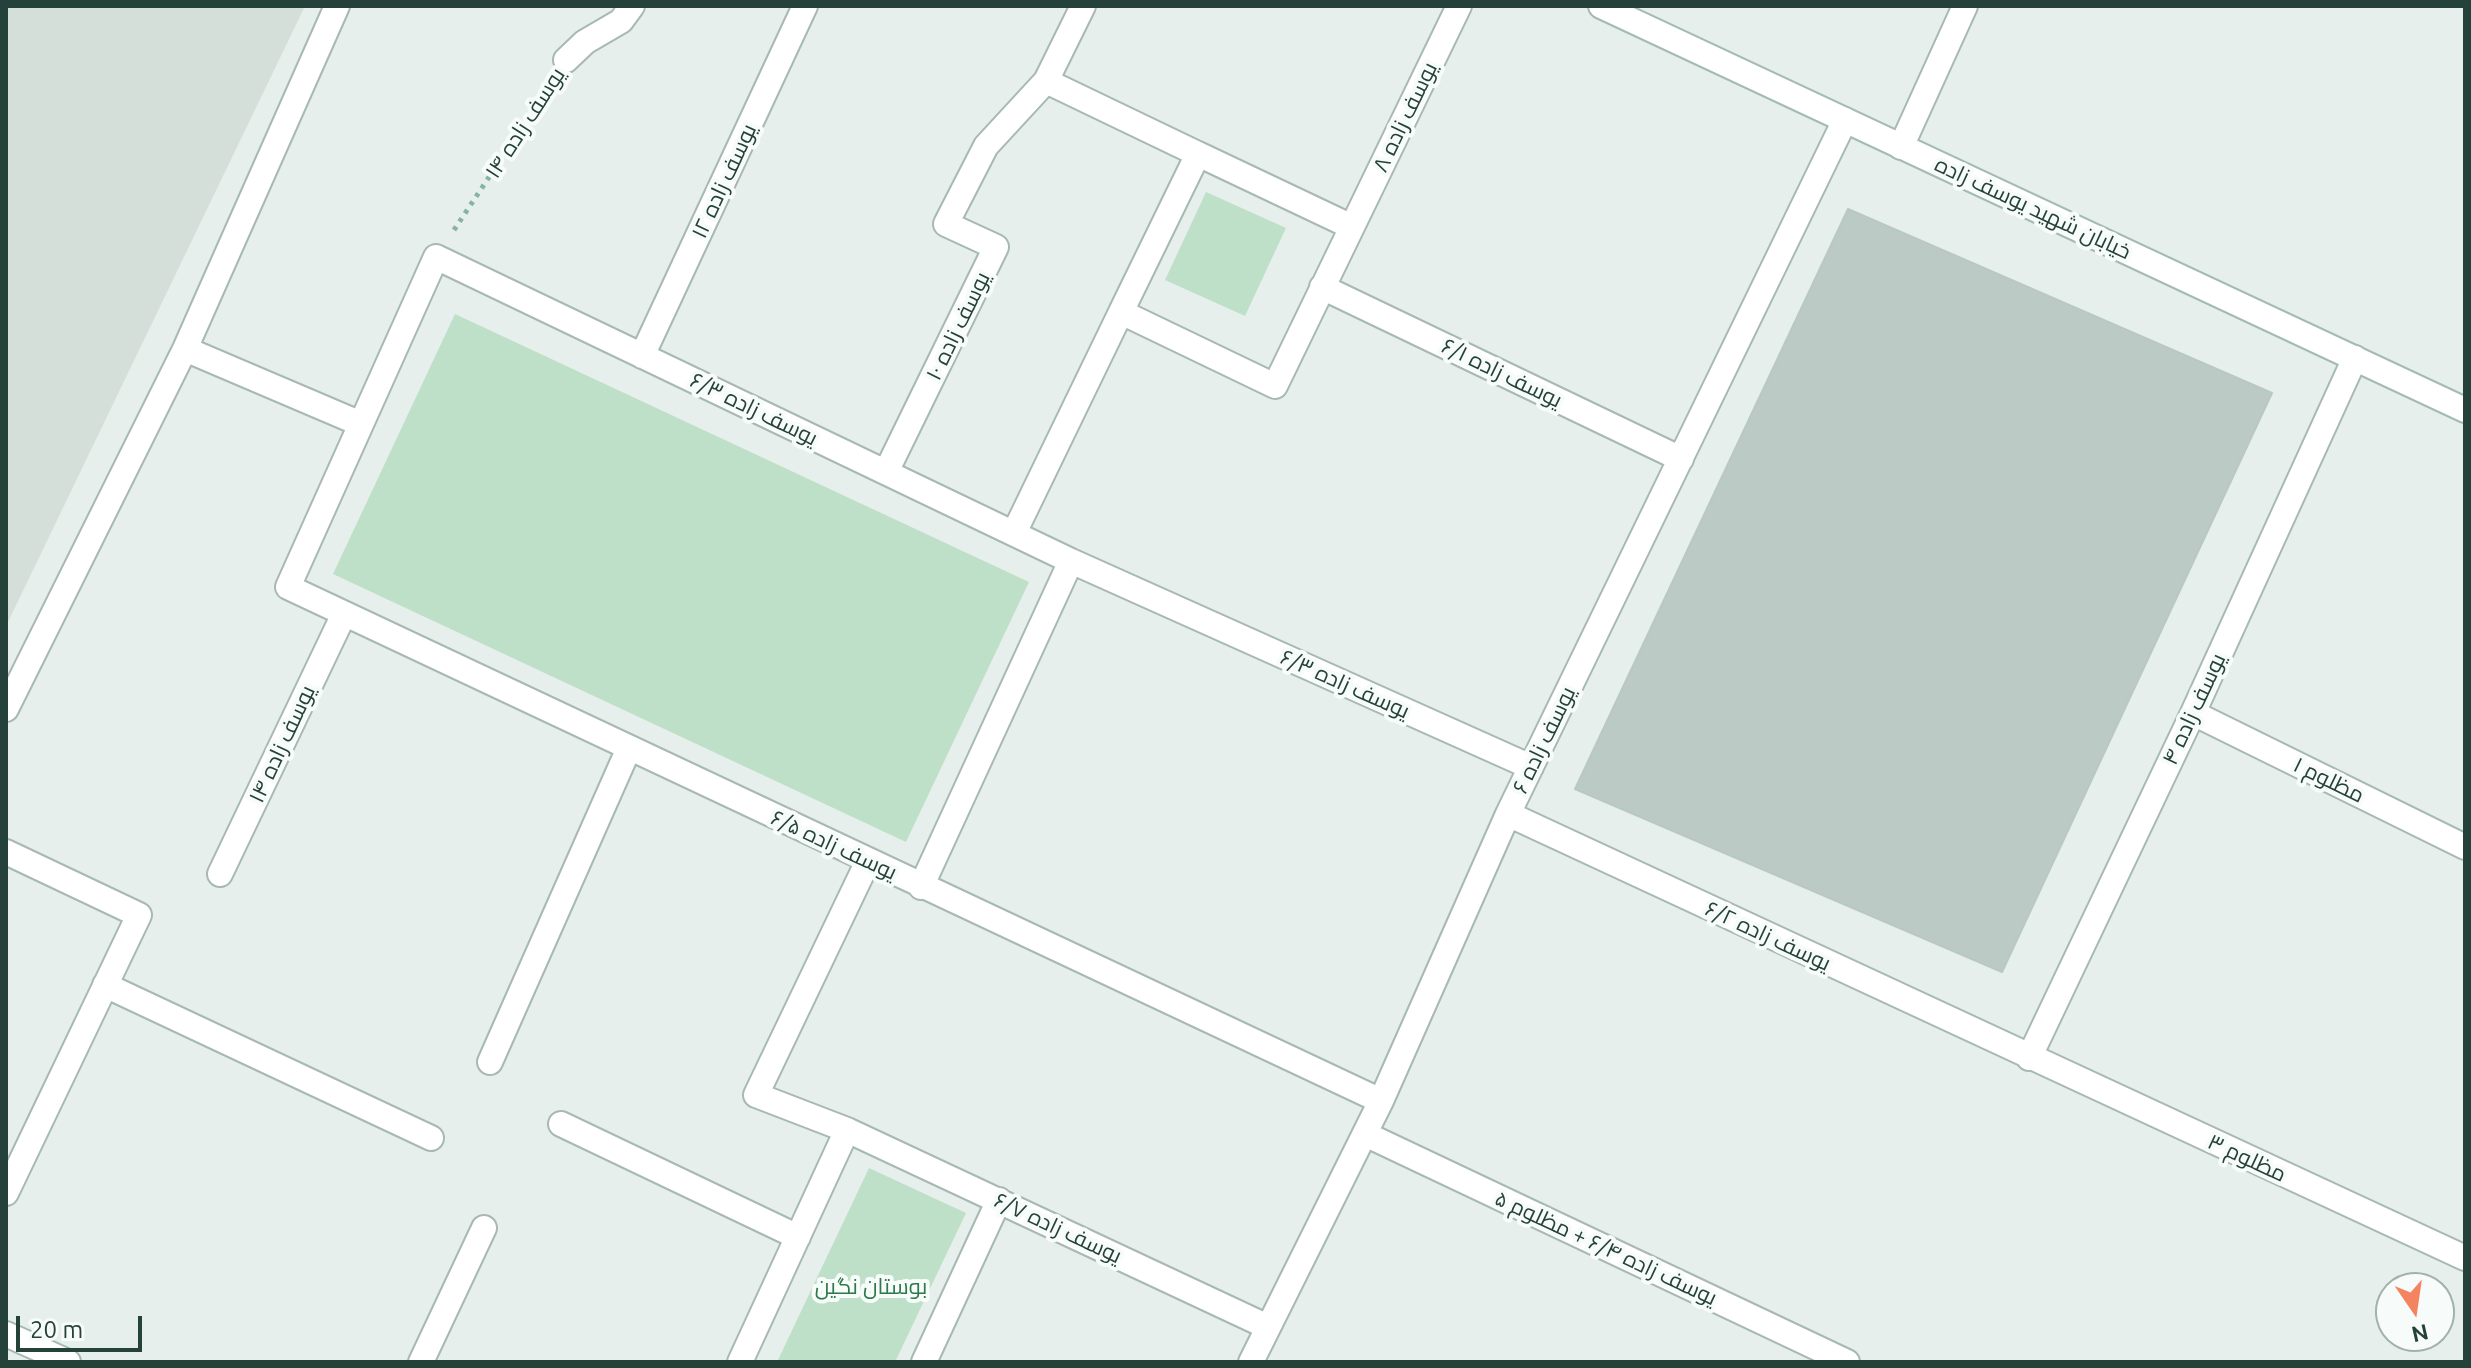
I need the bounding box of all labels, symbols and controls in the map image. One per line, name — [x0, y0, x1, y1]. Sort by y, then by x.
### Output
street label: یوسف زاده ۸ — [1367, 58, 1443, 176]
street label: یوسف زاده ۱۴ — [479, 63, 571, 183]
street label: یوسف زاده ۱۲ — [686, 119, 762, 243]
street label: خیابان شهید یوسف زاده — [1931, 151, 2135, 265]
street label: یوسف زاده ۱۰ — [920, 267, 996, 385]
street label: یوسف زاده ۶/۱ — [1437, 332, 1567, 414]
street label: یوسف زاده ۶/۳ — [686, 367, 822, 451]
street label: یوسف زاده ۶/۳ — [1276, 644, 1414, 724]
street label: یوسف زاده ۴ — [2157, 649, 2231, 769]
street label: یوسف زاده ۱۴ — [243, 681, 321, 807]
street label: یوسف زاده ۶ — [1507, 682, 1581, 798]
street label: مظلوم ۱ — [2289, 752, 2369, 808]
street label: یوسف زاده ۶/۵ — [767, 804, 901, 886]
street label: یوسف زاده ۶/۲ — [1701, 895, 1835, 977]
street label: مظلوم ۳ — [2203, 1128, 2291, 1188]
street label: یوسف زاده ۶/۴ + مظلوم ۵ — [1491, 1185, 1721, 1311]
street label: یوسف زاده ۶/۷ — [990, 1187, 1126, 1269]
north arrow — [2375, 1272, 2455, 1352]
park label: بوستان نگین — [815, 1274, 927, 1300]
scale bar — [20, 1300, 146, 1350]
text: 20 m — [30, 1316, 83, 1343]
text: N — [2409, 1320, 2431, 1348]

